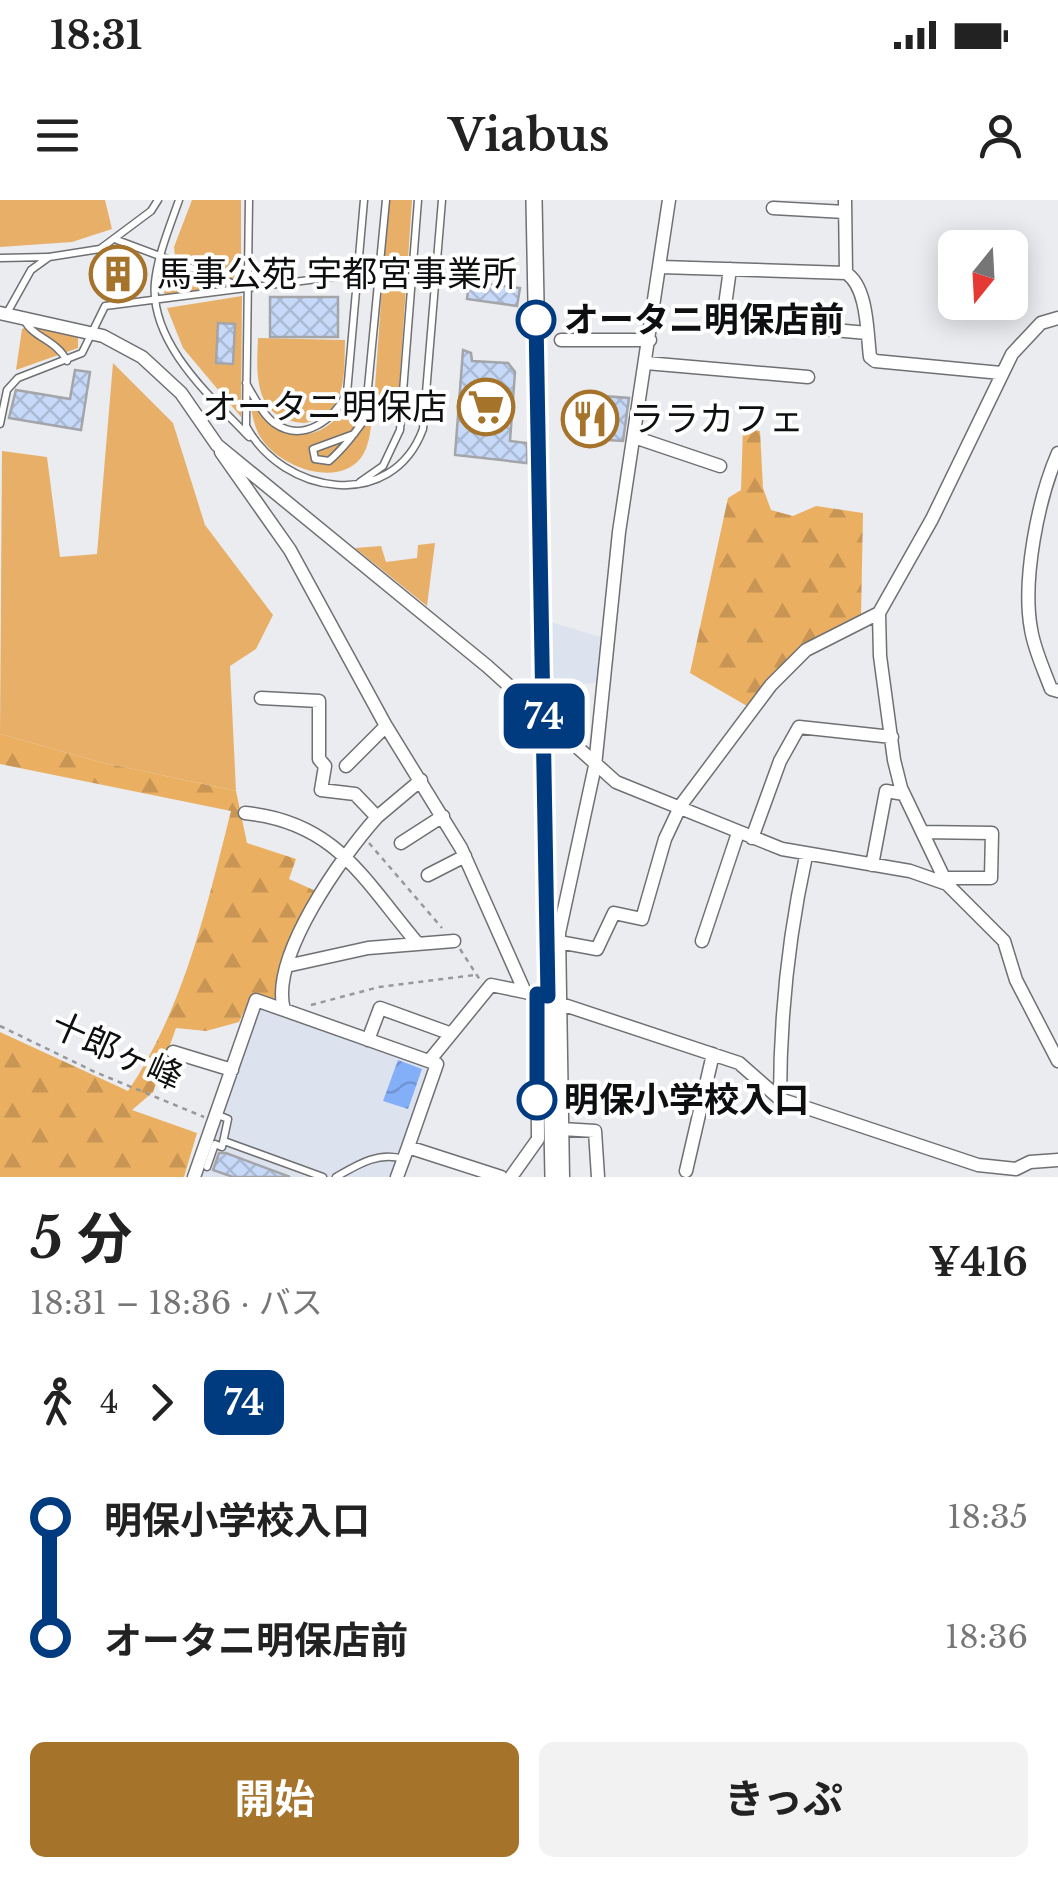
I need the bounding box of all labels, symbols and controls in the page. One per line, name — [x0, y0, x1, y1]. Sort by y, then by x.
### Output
text: 18:31 — [50, 12, 142, 59]
text: Viabus — [449, 107, 609, 163]
icon: menu — [30, 108, 85, 163]
icon: person — [973, 108, 1028, 163]
north arrow — [938, 230, 1028, 320]
map controls — [938, 230, 1028, 320]
building icon: 馬事公苑 宇都宮事業所 — [88, 244, 148, 304]
place label: 馬事公苑 宇都宮事業所 — [157, 252, 517, 295]
place label: オータニ明保店前 — [564, 298, 844, 341]
marker: オータニ明保店前 — [517, 301, 555, 339]
supermarket icon: オータニ明保店 — [456, 377, 516, 437]
place label: オータニ明保店 — [202, 385, 447, 428]
restaurant icon: ララカフェ — [560, 389, 620, 449]
place label: ララカフェ — [629, 397, 804, 440]
line badge: 74 — [499, 684, 589, 748]
text: 74 — [524, 695, 564, 738]
street label: 十郎ヶ峰 — [45, 1002, 190, 1099]
place label: 明保小学校入口 — [564, 1078, 809, 1121]
marker: 明保小学校入口 — [518, 1081, 556, 1119]
text: 5 分 — [30, 1205, 132, 1273]
text: ¥416 — [928, 1239, 1028, 1286]
text: 18:31 – 18:36 · バス — [30, 1283, 323, 1323]
icon: walk — [30, 1375, 85, 1430]
icon: forward — [134, 1375, 189, 1430]
text: 74 — [224, 1381, 264, 1424]
text: 4 — [100, 1382, 119, 1422]
text: 明保小学校入口 — [104, 1497, 370, 1544]
text: 18:35 — [947, 1497, 1028, 1537]
text: オータニ明保店前 — [104, 1617, 408, 1664]
text: 18:36 — [945, 1617, 1028, 1657]
button: 開始 — [30, 1742, 519, 1857]
button: きっぷ — [539, 1742, 1028, 1857]

